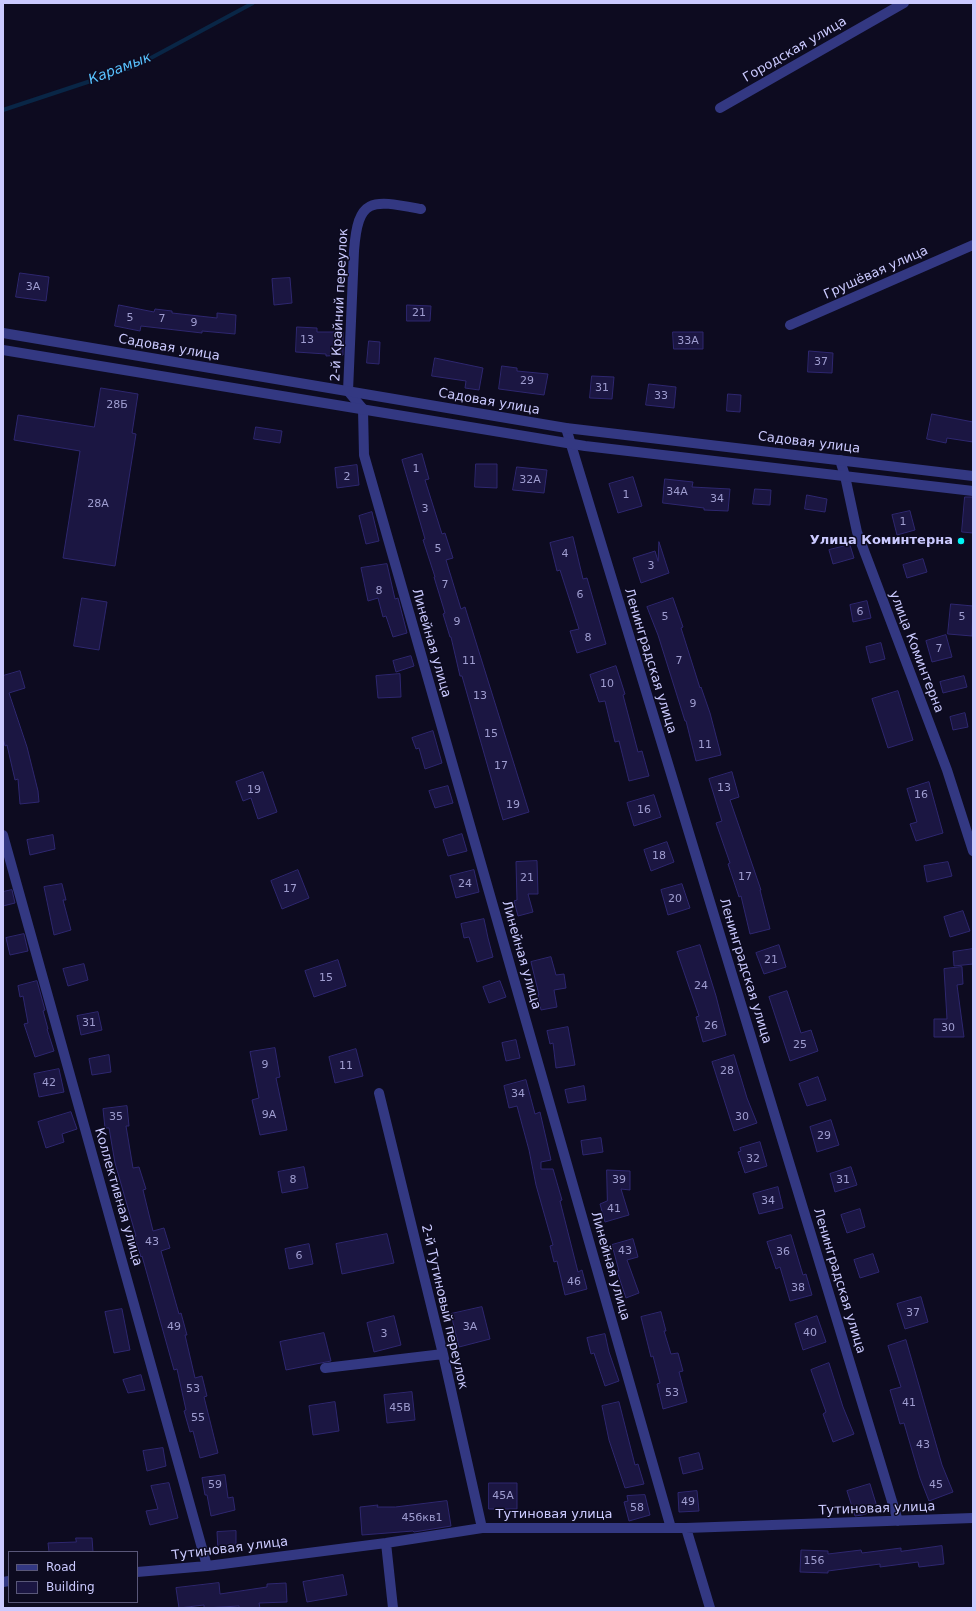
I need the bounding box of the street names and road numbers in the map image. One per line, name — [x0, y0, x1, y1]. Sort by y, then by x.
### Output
street label: Городская улица — [740, 14, 850, 86]
street label: 2-й Крайний переулок — [328, 228, 352, 382]
street label: Грушёвая улица — [821, 243, 931, 303]
street label: Садовая улица — [117, 331, 221, 365]
street label: Садовая улица — [437, 385, 541, 419]
street label: Садовая улица — [757, 429, 861, 457]
street label: Ленинградская улица — [620, 586, 680, 736]
street label: Линейная улица — [408, 587, 454, 699]
street label: улица Коминтерна — [885, 589, 947, 715]
street label: Ленинградская улица — [715, 896, 775, 1046]
street label: Линейная улица — [498, 899, 544, 1011]
street label: Коллективная улица — [91, 1126, 145, 1268]
street label: Ленинградская улица — [809, 1206, 869, 1356]
street label: Линейная улица — [587, 1210, 633, 1322]
street label: 2-й Тутиновый переулок — [417, 1223, 471, 1391]
street label: Тутиновая улица — [818, 1499, 936, 1519]
street label: Тутиновая улица — [496, 1507, 612, 1523]
street label: Тутиновая улица — [171, 1534, 289, 1564]

